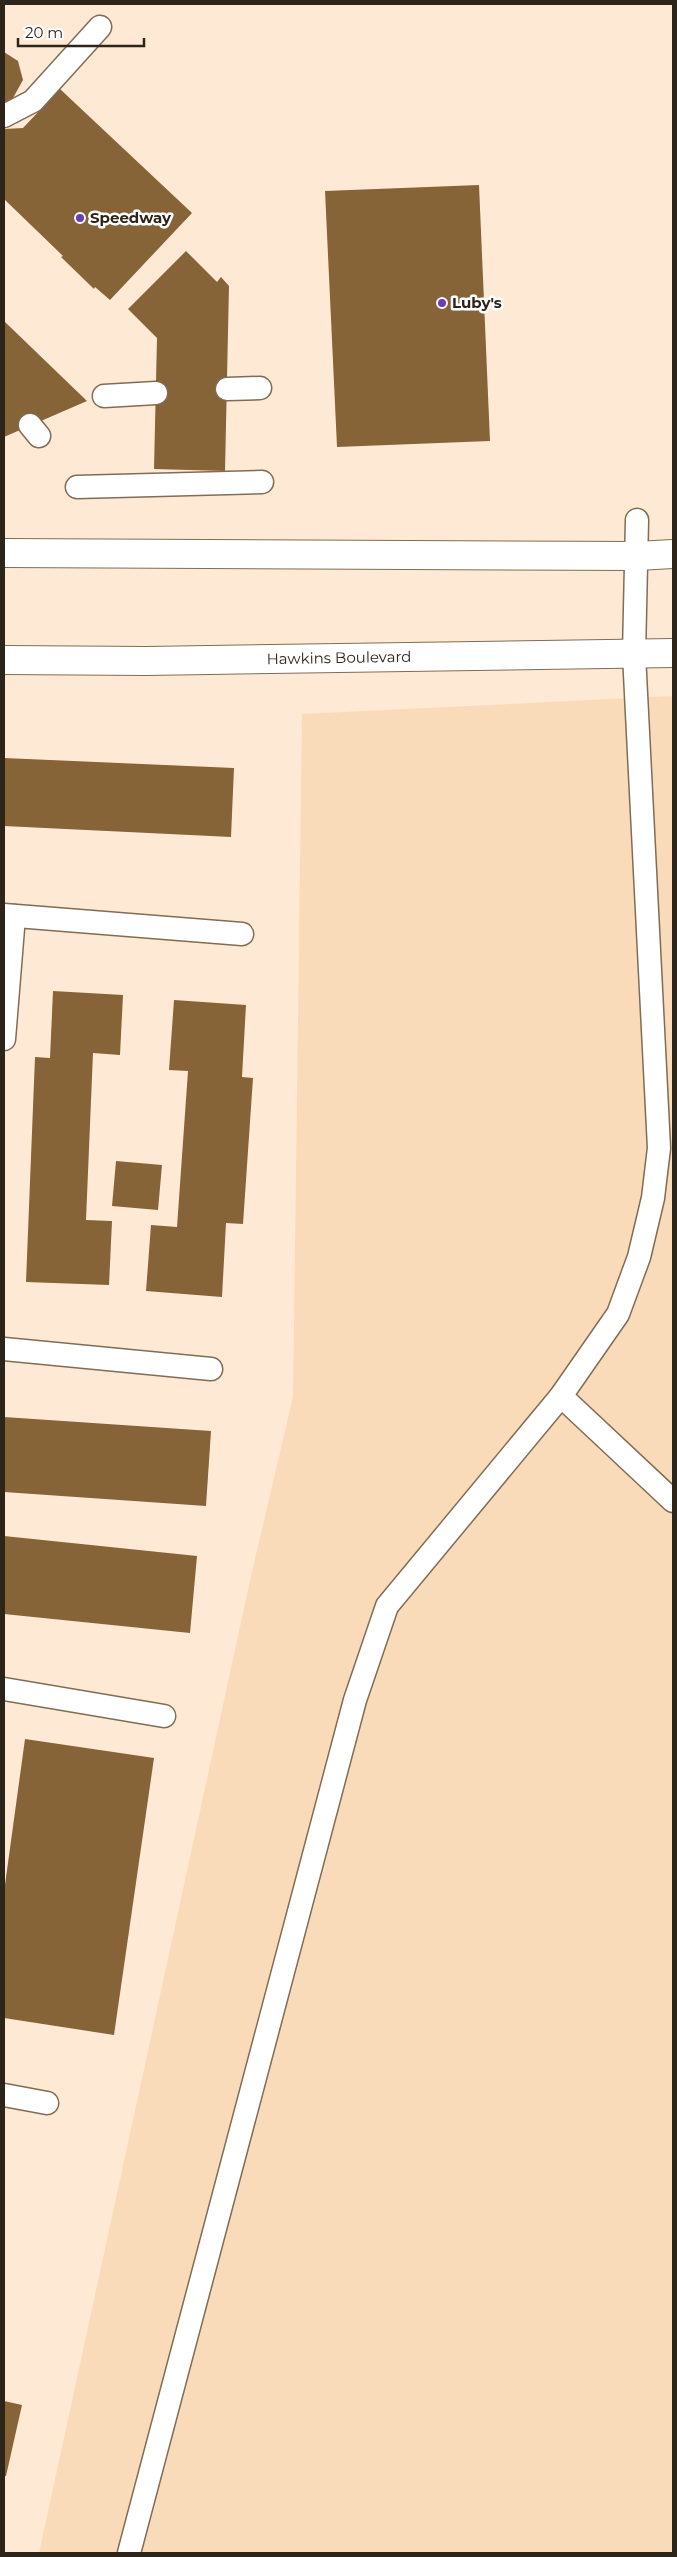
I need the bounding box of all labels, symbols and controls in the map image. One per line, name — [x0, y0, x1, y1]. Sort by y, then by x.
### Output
scale bar — [18, 15, 144, 47]
text: 20 m — [25, 23, 63, 42]
place label: Speedway — [90, 208, 172, 227]
marker: Speedway — [74, 212, 86, 224]
place label: Luby's — [452, 293, 502, 312]
marker: Luby's — [436, 297, 448, 309]
street label: Hawkins Boulevard — [266, 647, 412, 668]

